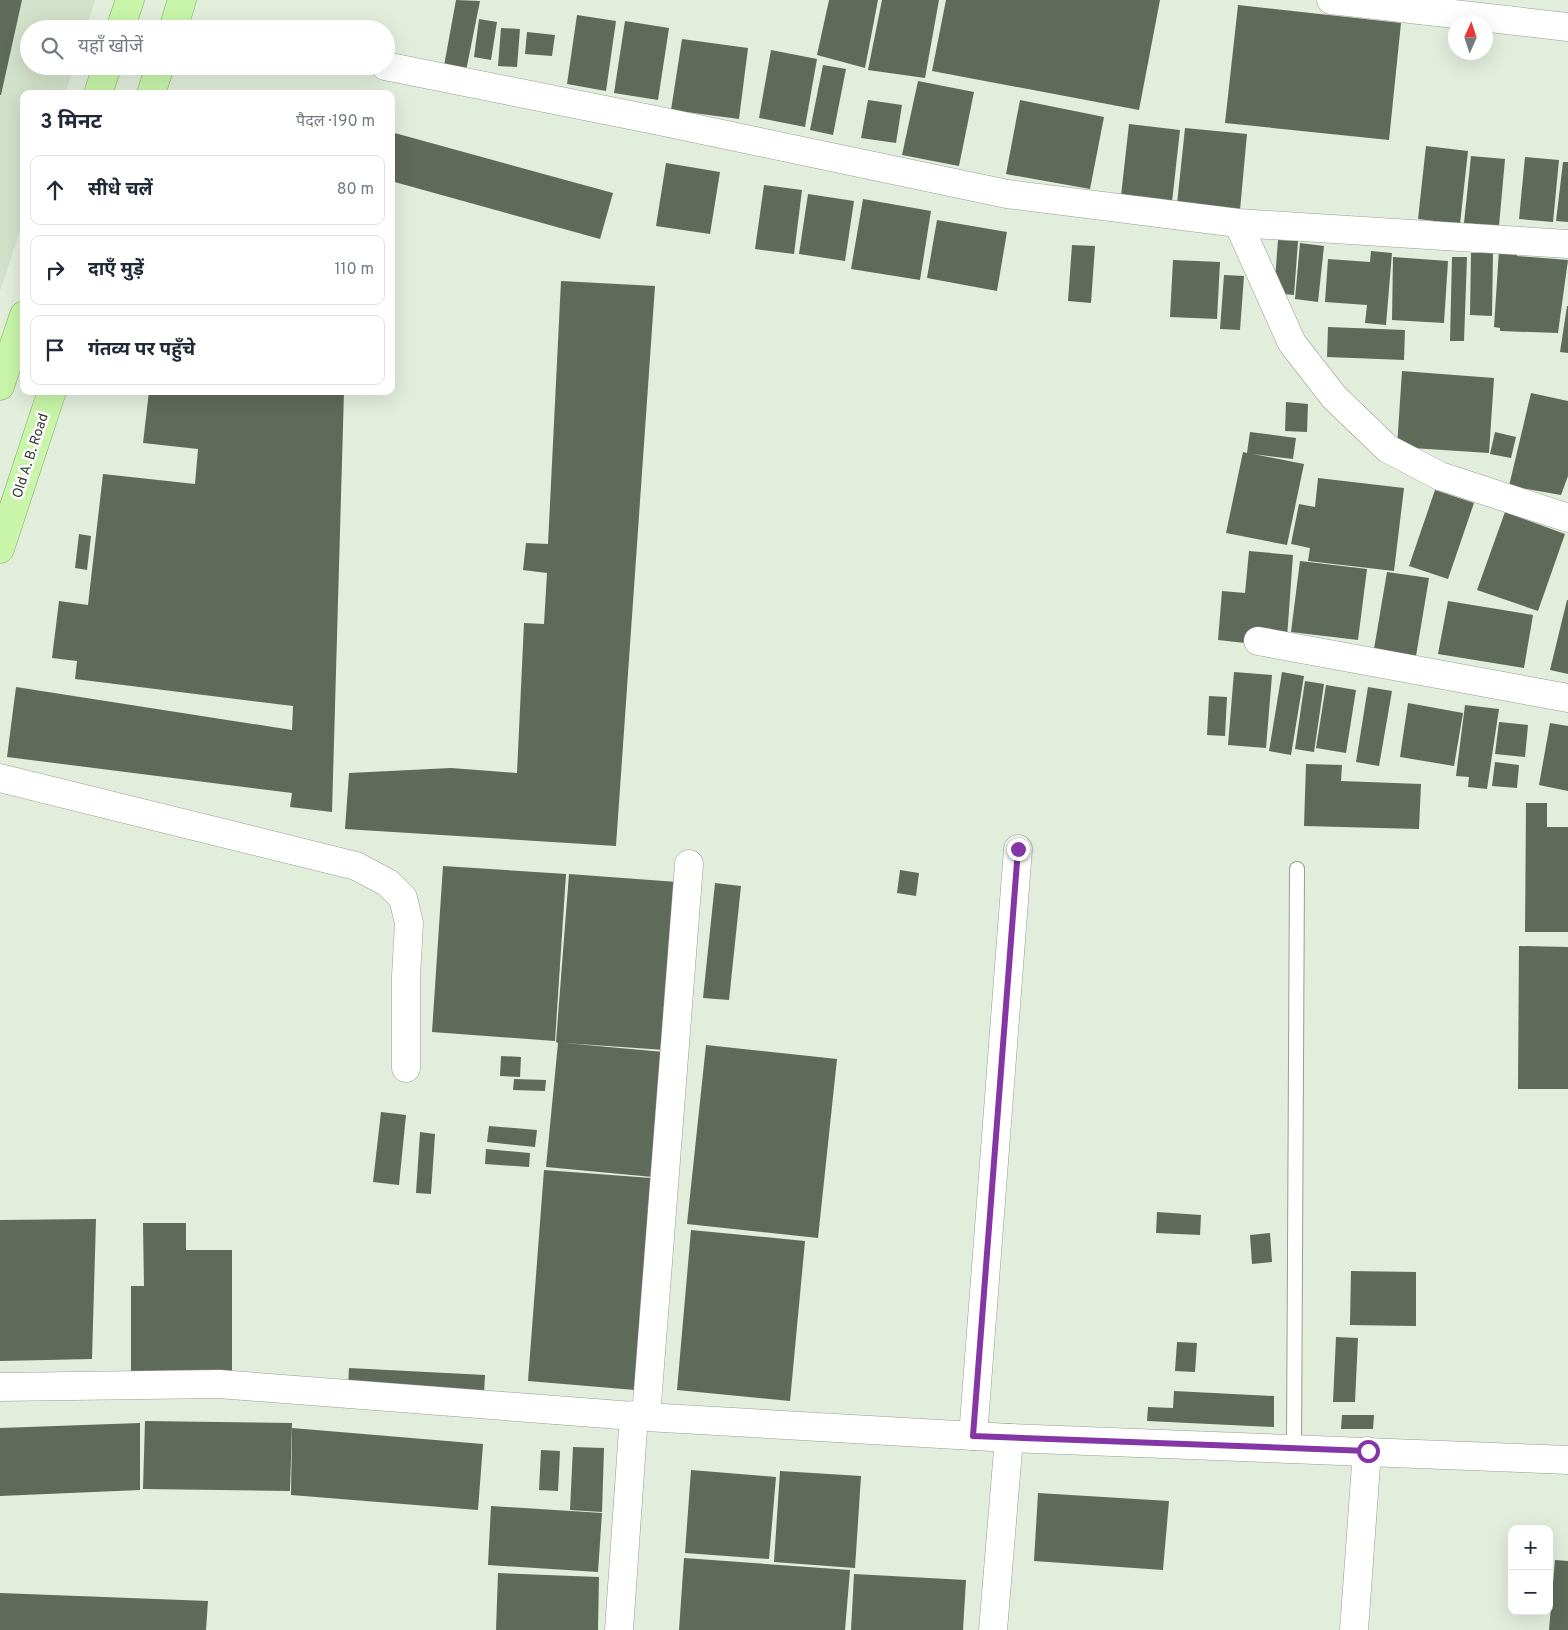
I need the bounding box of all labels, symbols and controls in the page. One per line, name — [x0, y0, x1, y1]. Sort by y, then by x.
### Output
north arrow — [1448, 15, 1493, 60]
search box — [20, 20, 395, 75]
icon: search — [38, 34, 66, 62]
text: यहाँ खोजें — [78, 35, 143, 59]
text: 3 मिनट — [40, 109, 102, 136]
text: पैदल · 190 m — [296, 112, 375, 132]
icon: ahead — [41, 176, 69, 204]
text: सीधे चलें — [88, 178, 153, 202]
text: 80 m — [337, 180, 374, 200]
icon: right — [41, 256, 69, 284]
text: दाएँ मुड़ें — [88, 258, 144, 282]
text: 110 m — [334, 260, 374, 280]
icon: arrive — [41, 336, 69, 364]
text: गंतव्य पर पहुँचे — [88, 338, 195, 362]
street label: Old A. B. Road — [9, 411, 53, 501]
route end — [1007, 838, 1030, 861]
route start — [1357, 1440, 1380, 1463]
map controls — [1508, 1525, 1553, 1615]
button: + — [1508, 1525, 1553, 1570]
button: − — [1508, 1570, 1553, 1615]

